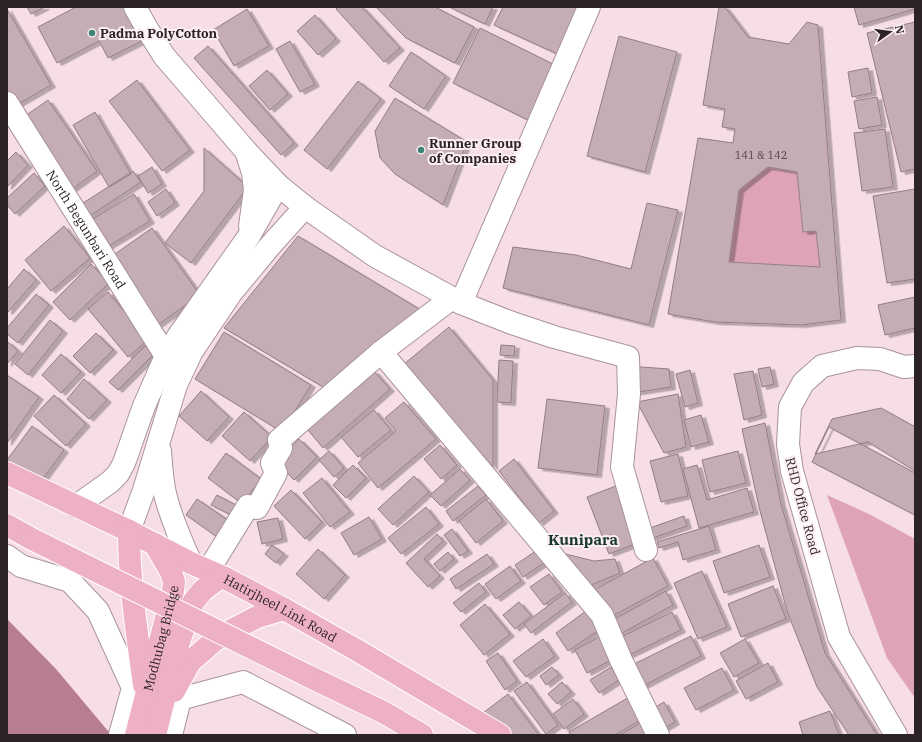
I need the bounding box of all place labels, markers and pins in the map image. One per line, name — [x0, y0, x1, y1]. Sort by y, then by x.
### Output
place label: Padma PolyCotton — [100, 25, 218, 42]
marker: Padma PolyCotton — [87, 28, 97, 38]
place label: Runner Group of Companies — [429, 135, 522, 167]
marker: Runner Group of Companies — [416, 145, 426, 155]

